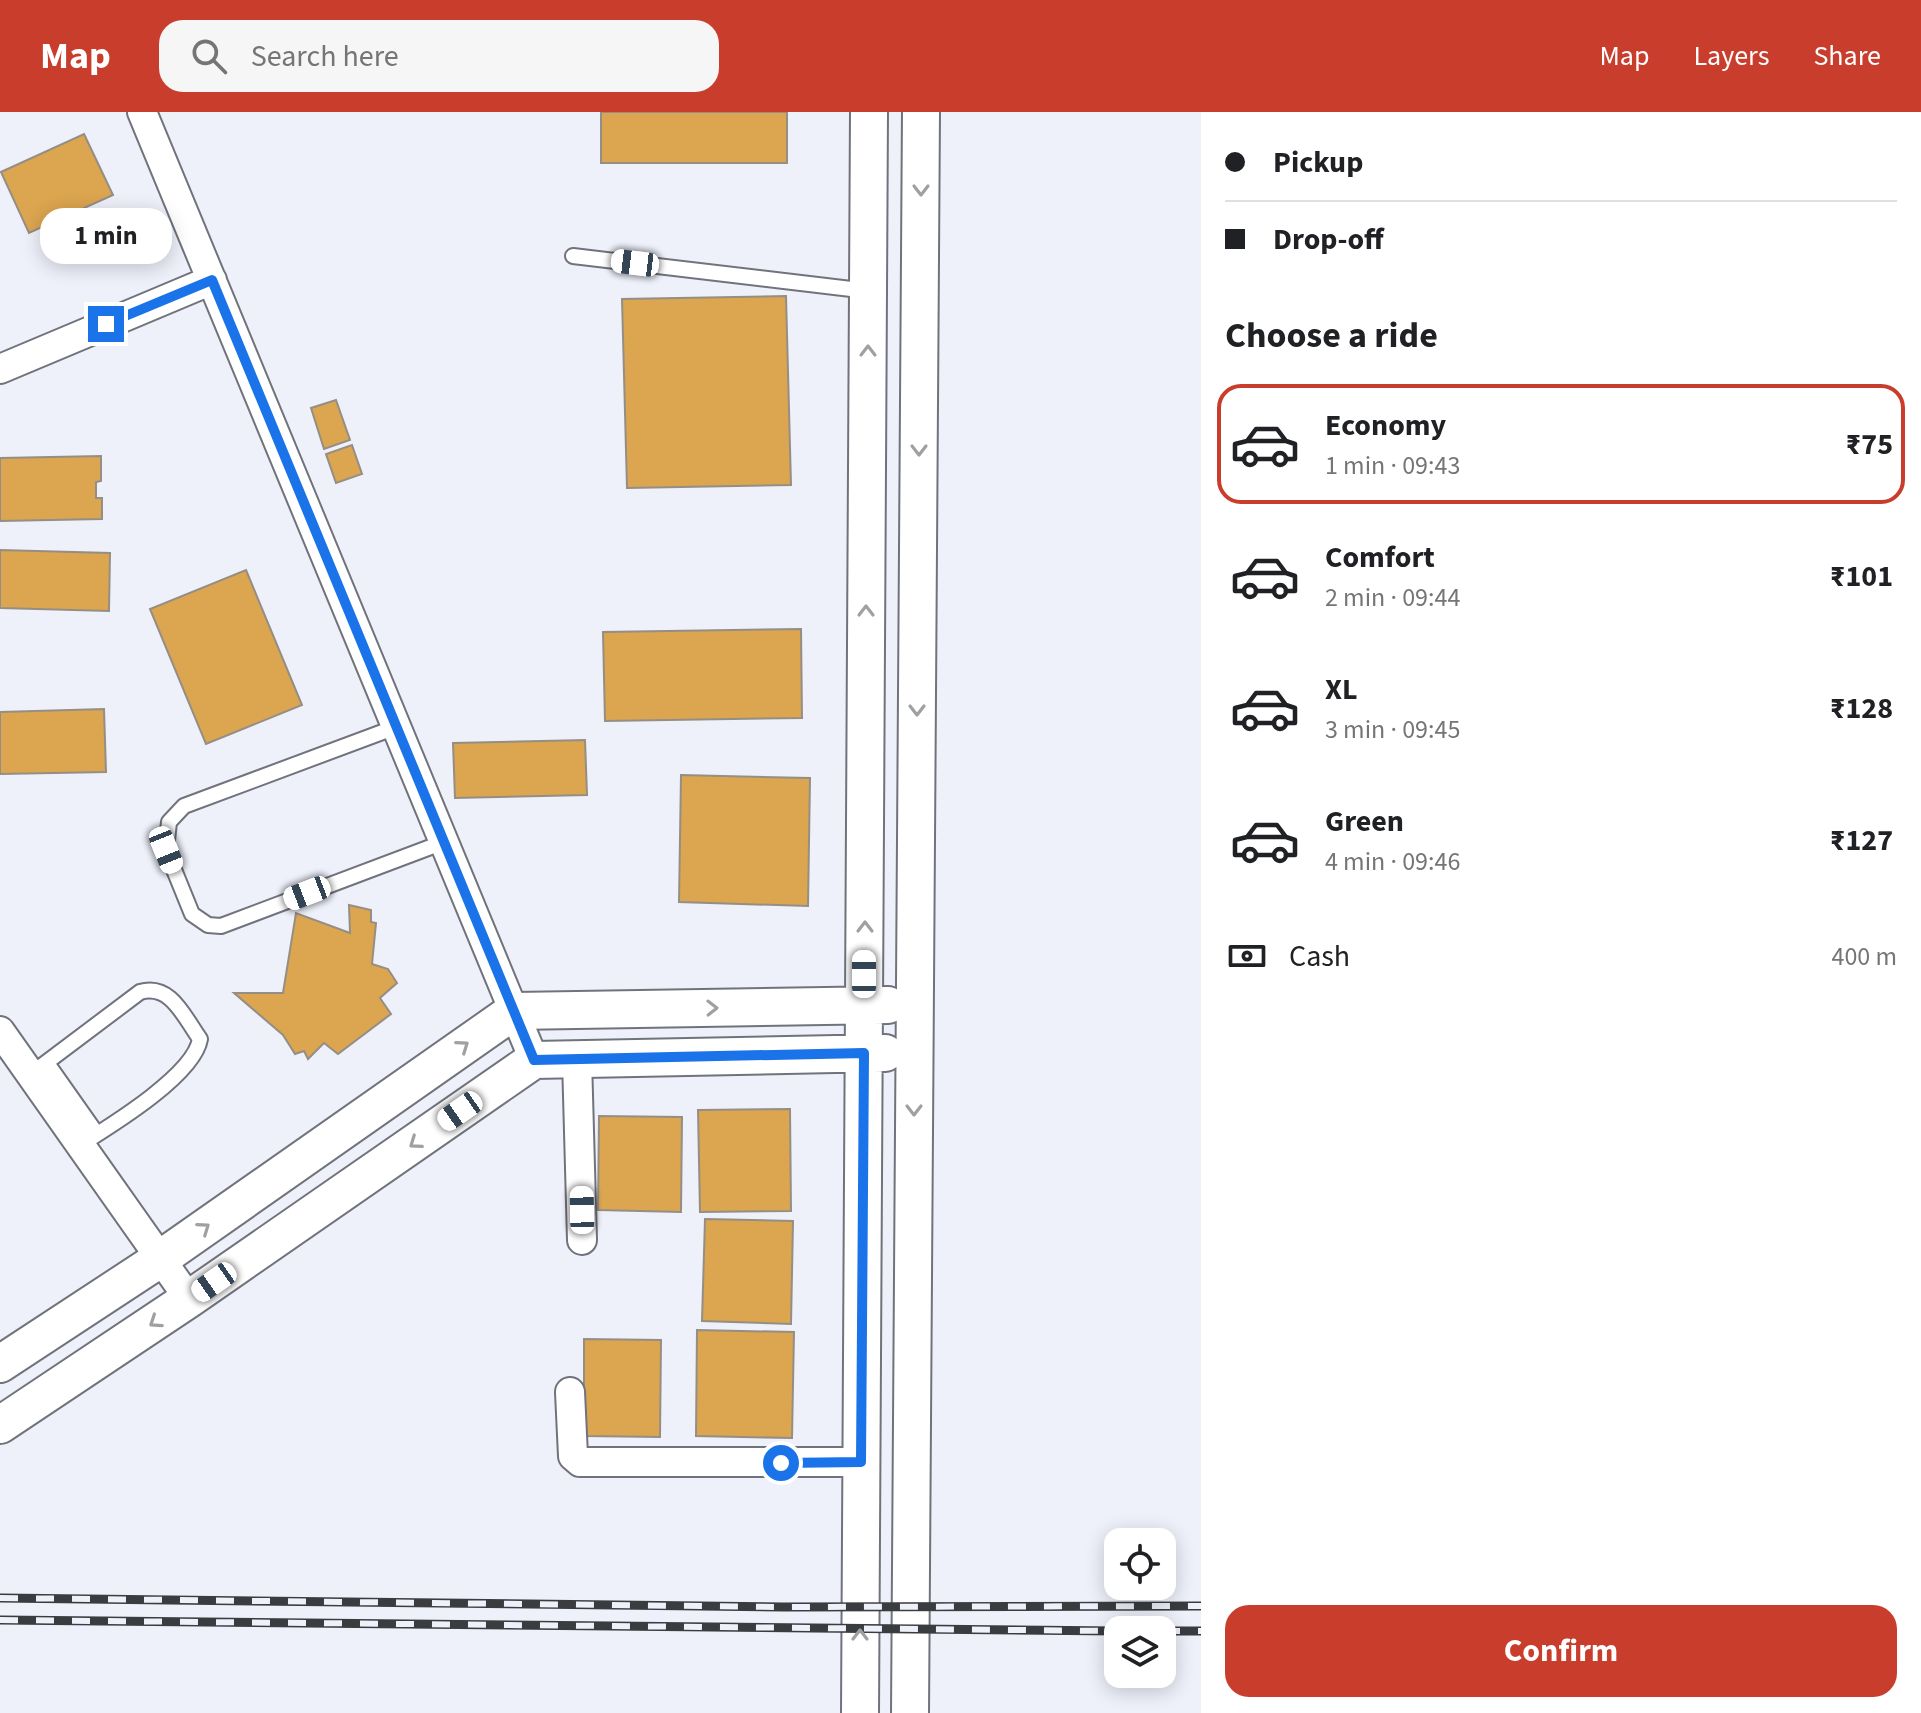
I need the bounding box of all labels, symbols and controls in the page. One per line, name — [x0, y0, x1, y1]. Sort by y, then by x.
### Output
search box — [159, 20, 719, 92]
text: Map — [40, 29, 111, 83]
icon: search — [187, 34, 231, 78]
text: Search here — [251, 35, 399, 78]
text: Map — [1599, 36, 1649, 76]
text: Layers — [1693, 36, 1769, 76]
text: Share — [1813, 36, 1881, 76]
text: Pickup — [1273, 141, 1363, 184]
one-way arrow — [912, 184, 930, 197]
callout: 1 min — [40, 208, 172, 264]
text: 1 min — [74, 217, 138, 254]
text: Drop-off — [1273, 218, 1384, 261]
car — [610, 248, 660, 278]
route end — [88, 306, 124, 342]
text: Choose a ride — [1225, 310, 1438, 361]
one-way arrow — [859, 344, 877, 357]
text: Economy — [1325, 404, 1446, 447]
icon: car — [1229, 408, 1301, 480]
text: ₹75 — [1845, 423, 1893, 466]
one-way arrow — [910, 444, 928, 457]
text: 1 min · 09:43 — [1325, 447, 1460, 484]
text: Comfort — [1325, 536, 1435, 579]
icon: car — [1229, 540, 1301, 612]
text: ₹101 — [1830, 555, 1893, 598]
text: 2 min · 09:44 — [1325, 579, 1460, 616]
one-way arrow — [857, 604, 875, 617]
text: XL — [1325, 668, 1358, 711]
icon: car — [1229, 672, 1301, 744]
text: ₹128 — [1830, 687, 1893, 730]
one-way arrow — [908, 704, 926, 717]
text: 3 min · 09:45 — [1325, 711, 1460, 748]
text: Green — [1325, 800, 1404, 843]
icon: car — [1229, 804, 1301, 876]
text: ₹127 — [1830, 819, 1893, 862]
car — [146, 823, 186, 877]
text: 4 min · 09:46 — [1325, 843, 1460, 880]
car — [280, 873, 334, 913]
one-way arrow — [856, 920, 873, 933]
icon: cash — [1225, 934, 1269, 978]
text: Cash — [1289, 935, 1350, 978]
text: 400 m — [1831, 938, 1897, 975]
car — [852, 950, 876, 998]
one-way arrow — [706, 999, 719, 1016]
one-way arrow — [455, 1041, 469, 1056]
car — [433, 1087, 487, 1135]
one-way arrow — [905, 1104, 923, 1117]
one-way arrow — [409, 1133, 423, 1148]
car — [570, 1186, 594, 1234]
one-way arrow — [196, 1223, 210, 1238]
car — [187, 1258, 241, 1306]
one-way arrow — [149, 1313, 163, 1328]
route start — [763, 1445, 799, 1481]
map controls — [1104, 1528, 1176, 1688]
button: locate — [1104, 1528, 1176, 1600]
button: Confirm — [1225, 1605, 1897, 1697]
button: layers — [1104, 1616, 1176, 1688]
one-way arrow — [852, 1628, 869, 1641]

